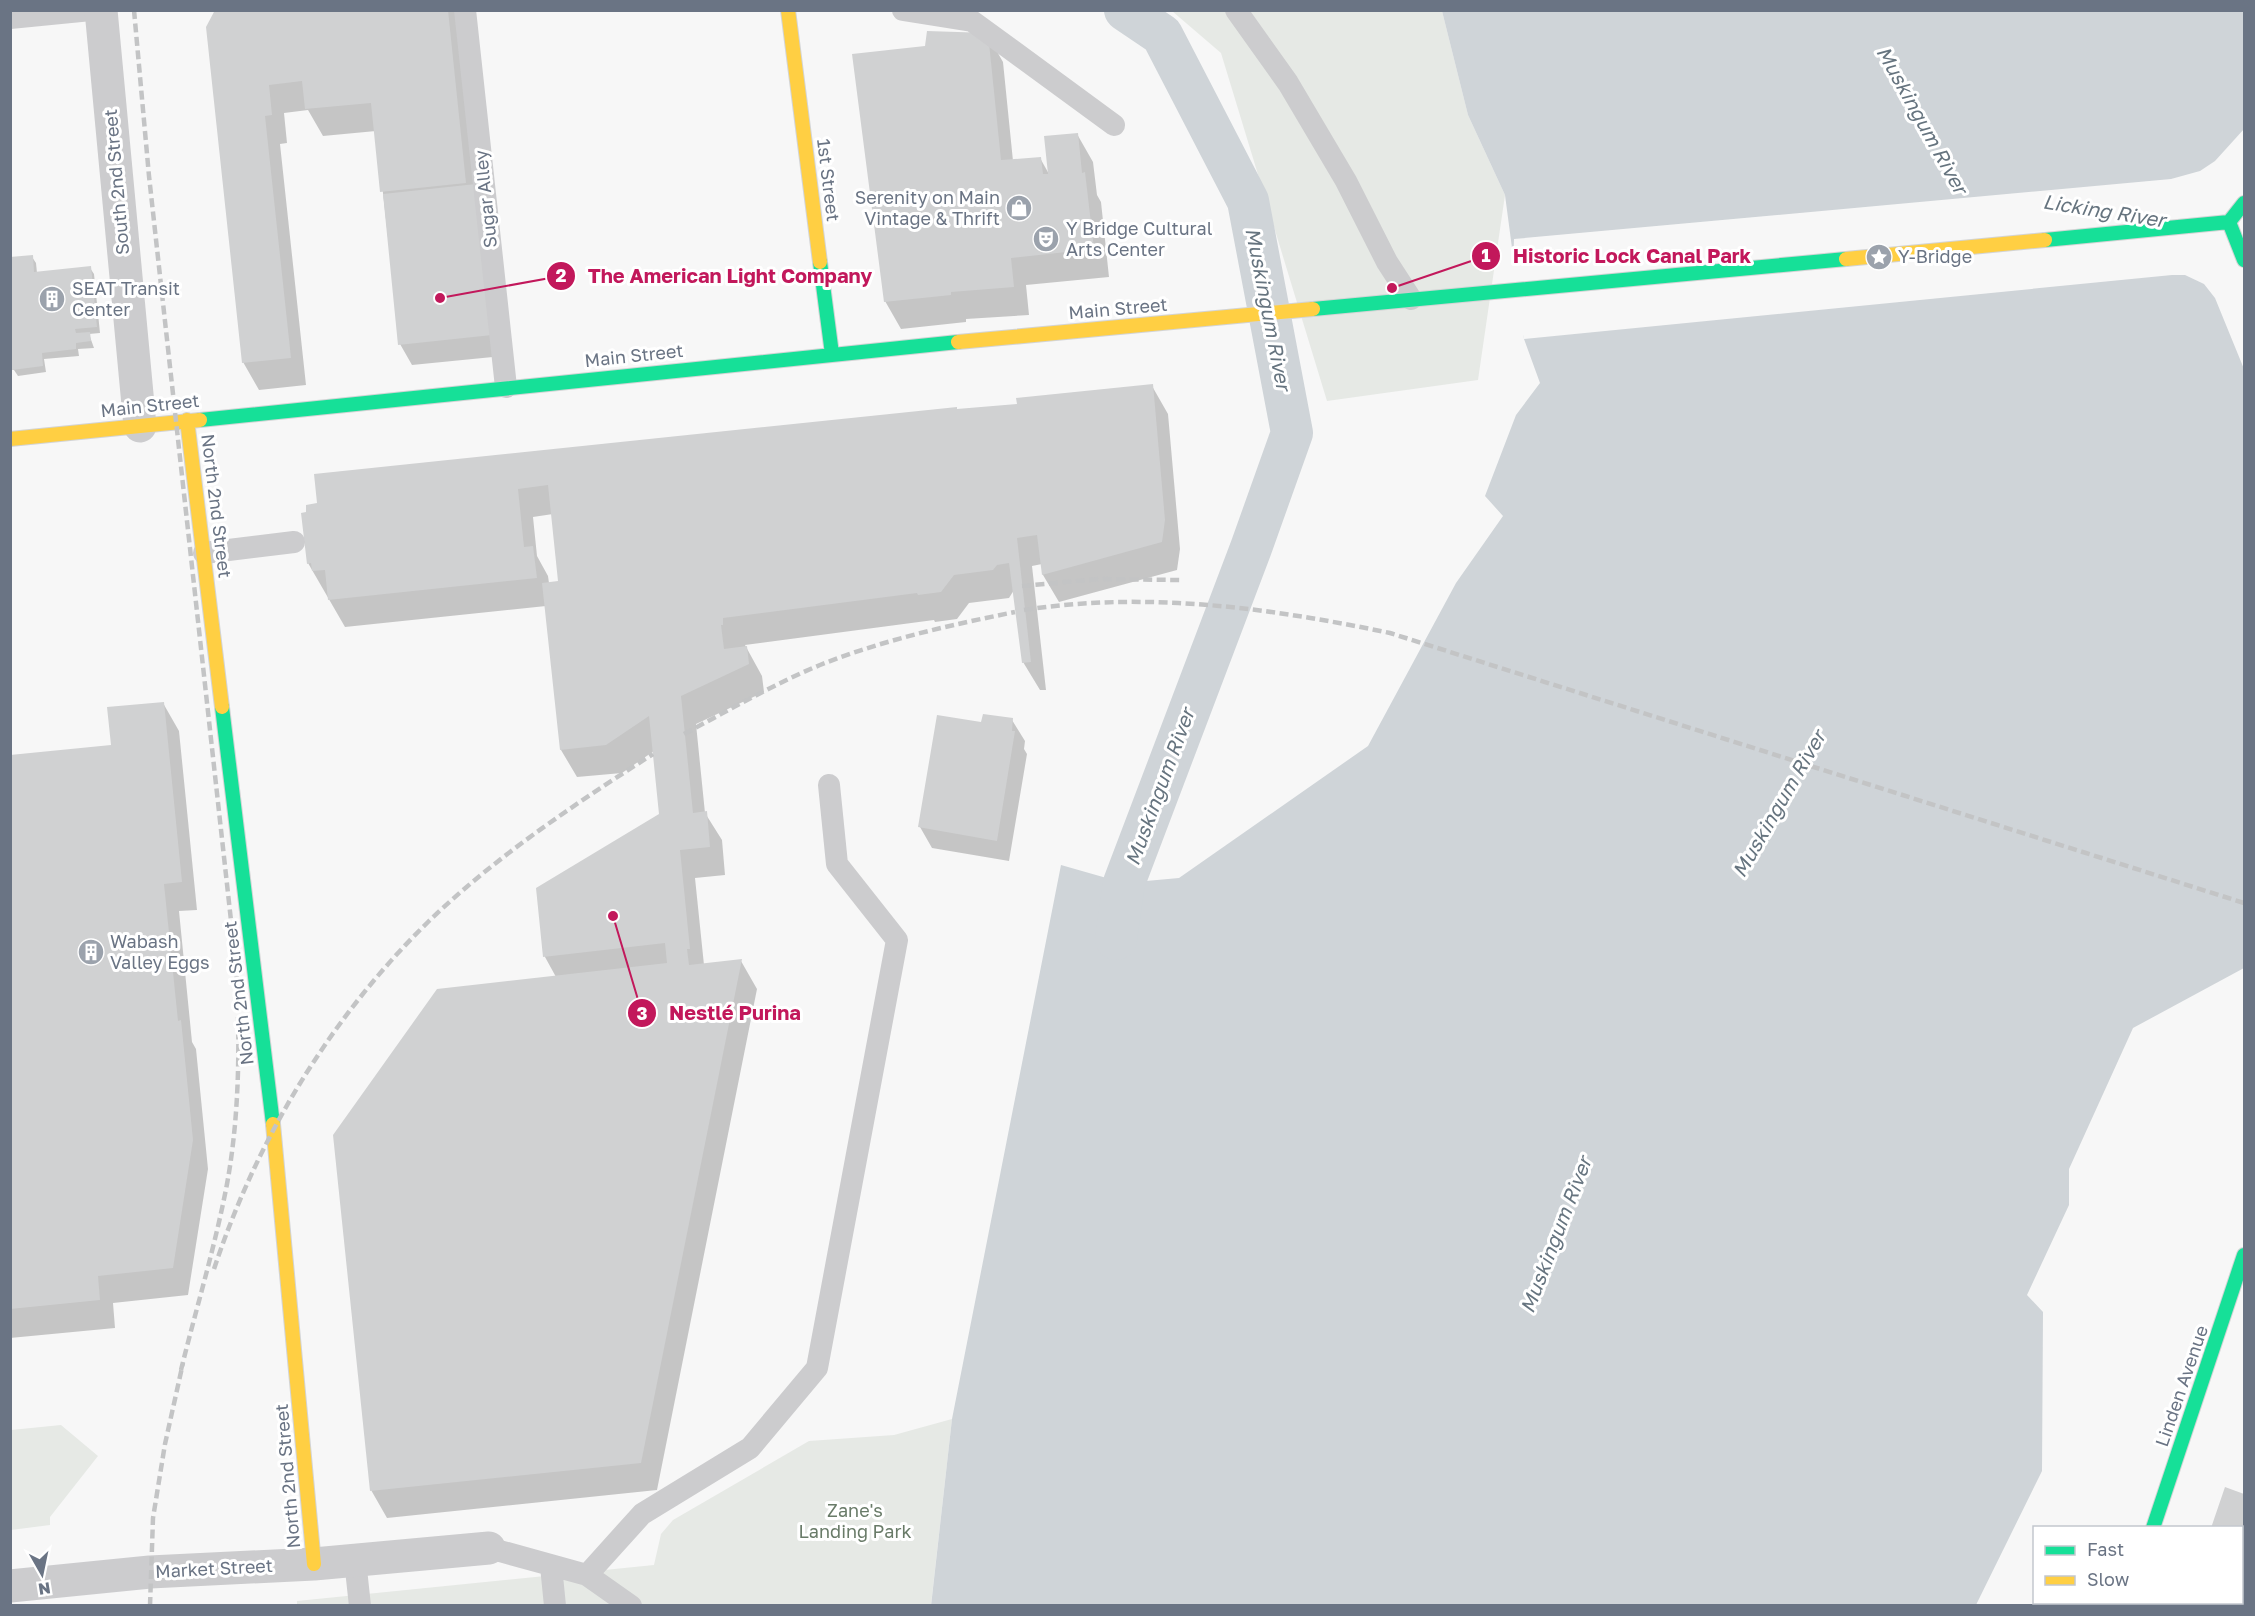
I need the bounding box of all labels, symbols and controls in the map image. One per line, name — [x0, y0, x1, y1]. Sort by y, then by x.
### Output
water label: Muskingum River — [1871, 41, 1975, 201]
street label: South 2nd Street — [99, 108, 133, 256]
street label: 1st Street — [813, 137, 845, 223]
street label: Sugar Alley — [469, 149, 501, 249]
place label: Serenity on Main Vintage & Thrift — [855, 186, 1000, 229]
water label: Licking River — [2041, 189, 2170, 233]
shop icon: Serenity on Main Vintage & Thrift — [1004, 193, 1034, 223]
place label: Y Bridge Cultural Arts Center — [1066, 217, 1213, 260]
theatre icon: Y Bridge Cultural Arts Center — [1031, 224, 1061, 254]
water label: Muskingum River — [1240, 225, 1297, 395]
callout: Historic Lock Canal Park — [1471, 237, 1763, 275]
place icon: Y-Bridge — [1864, 242, 1894, 272]
text: Historic Lock Canal Park — [1513, 243, 1752, 267]
text: 1 — [1481, 244, 1491, 266]
place label: Y-Bridge — [1898, 245, 1972, 267]
callout: The American Light Company — [546, 257, 885, 295]
text: The American Light Company — [588, 263, 872, 287]
text: 2 — [556, 264, 567, 286]
place label: SEAT Transit Center — [72, 277, 180, 320]
building icon: SEAT Transit Center — [37, 284, 67, 314]
street label: Main Street — [1067, 293, 1168, 323]
street label: Main Street — [583, 339, 684, 371]
street label: Main Street — [99, 389, 200, 421]
street label: North 2nd Street — [197, 433, 237, 579]
water label: Muskingum River — [1120, 702, 1201, 869]
water label: Muskingum River — [1726, 723, 1832, 882]
street label: North 2nd Street — [218, 920, 258, 1066]
place label: Wabash Valley Eggs — [110, 930, 210, 973]
building icon: Wabash Valley Eggs — [76, 937, 106, 967]
callout: Nestlé Purina — [627, 994, 813, 1032]
text: Nestlé Purina — [669, 1000, 801, 1024]
text: 3 — [637, 1002, 648, 1024]
water label: Muskingum River — [1514, 1150, 1598, 1316]
street label: Linden Avenue — [2150, 1322, 2212, 1449]
street label: North 2nd Street — [270, 1403, 304, 1549]
park label: Zane's Landing Park — [798, 1499, 912, 1542]
legend — [2033, 1526, 2243, 1604]
text: Fast — [2087, 1538, 2124, 1560]
north arrow — [12, 1544, 72, 1604]
street label: Market Street — [154, 1554, 273, 1582]
text: Slow — [2087, 1568, 2130, 1590]
text: N — [37, 1578, 52, 1600]

